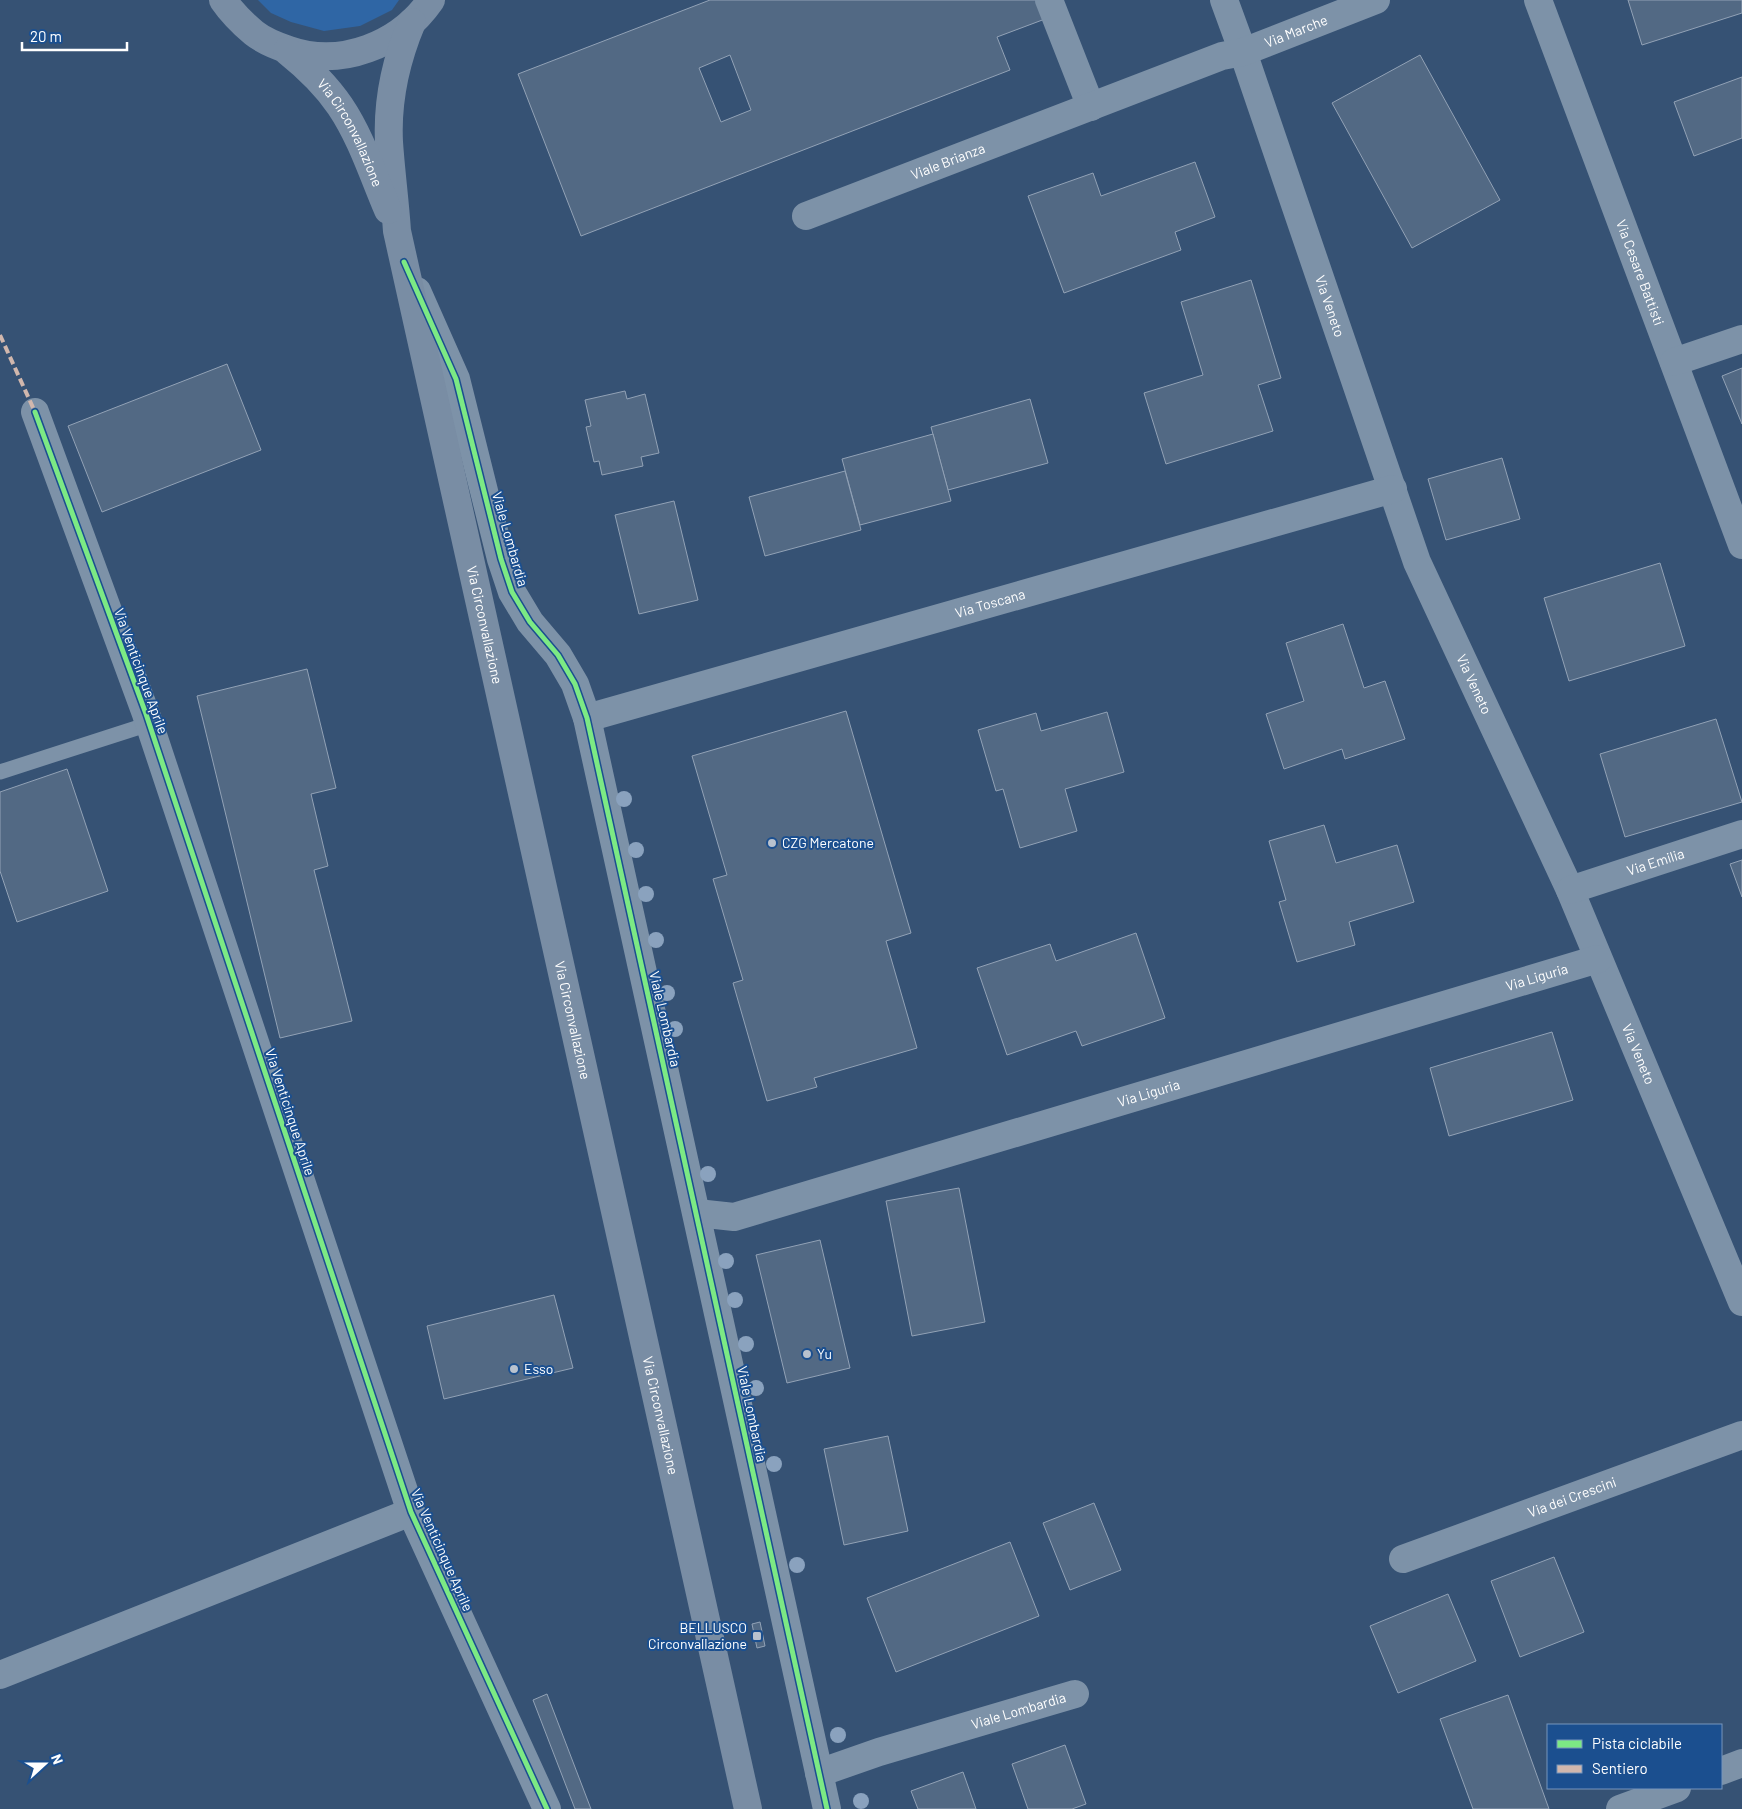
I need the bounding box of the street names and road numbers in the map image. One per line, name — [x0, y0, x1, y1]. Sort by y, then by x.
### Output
street label: Via Marche — [1262, 11, 1330, 51]
street label: Via Circonvallazione — [314, 75, 387, 189]
street label: Viale Brianza — [908, 139, 987, 183]
street label: Via Cesare Battisti — [1613, 217, 1668, 328]
street label: Via Veneto — [1312, 273, 1349, 339]
street label: Viale Lombardia — [489, 490, 532, 588]
street label: Via Circonvallazione — [464, 564, 507, 686]
street label: Via Toscana — [953, 585, 1027, 621]
street label: Via Venticinque Aprile — [111, 606, 172, 736]
street label: Via Veneto — [1453, 651, 1496, 717]
street label: Via Emilia — [1625, 844, 1686, 879]
street label: Via Circonvallazione — [552, 959, 594, 1081]
street label: Via Liguria — [1503, 959, 1570, 994]
street label: Viale Lombardia — [646, 969, 685, 1068]
street label: Via Veneto — [1619, 1021, 1659, 1087]
street label: Via Venticinque Aprile — [262, 1046, 319, 1177]
street label: Via Liguria — [1115, 1075, 1182, 1110]
street label: Via Circonvallazione — [640, 1355, 682, 1476]
street label: Viale Lombardia — [734, 1364, 771, 1463]
street label: Via dei Crescini — [1525, 1473, 1618, 1521]
street label: Via Venticinque Aprile — [408, 1486, 477, 1614]
street label: Viale Lombardia — [969, 1688, 1068, 1732]

